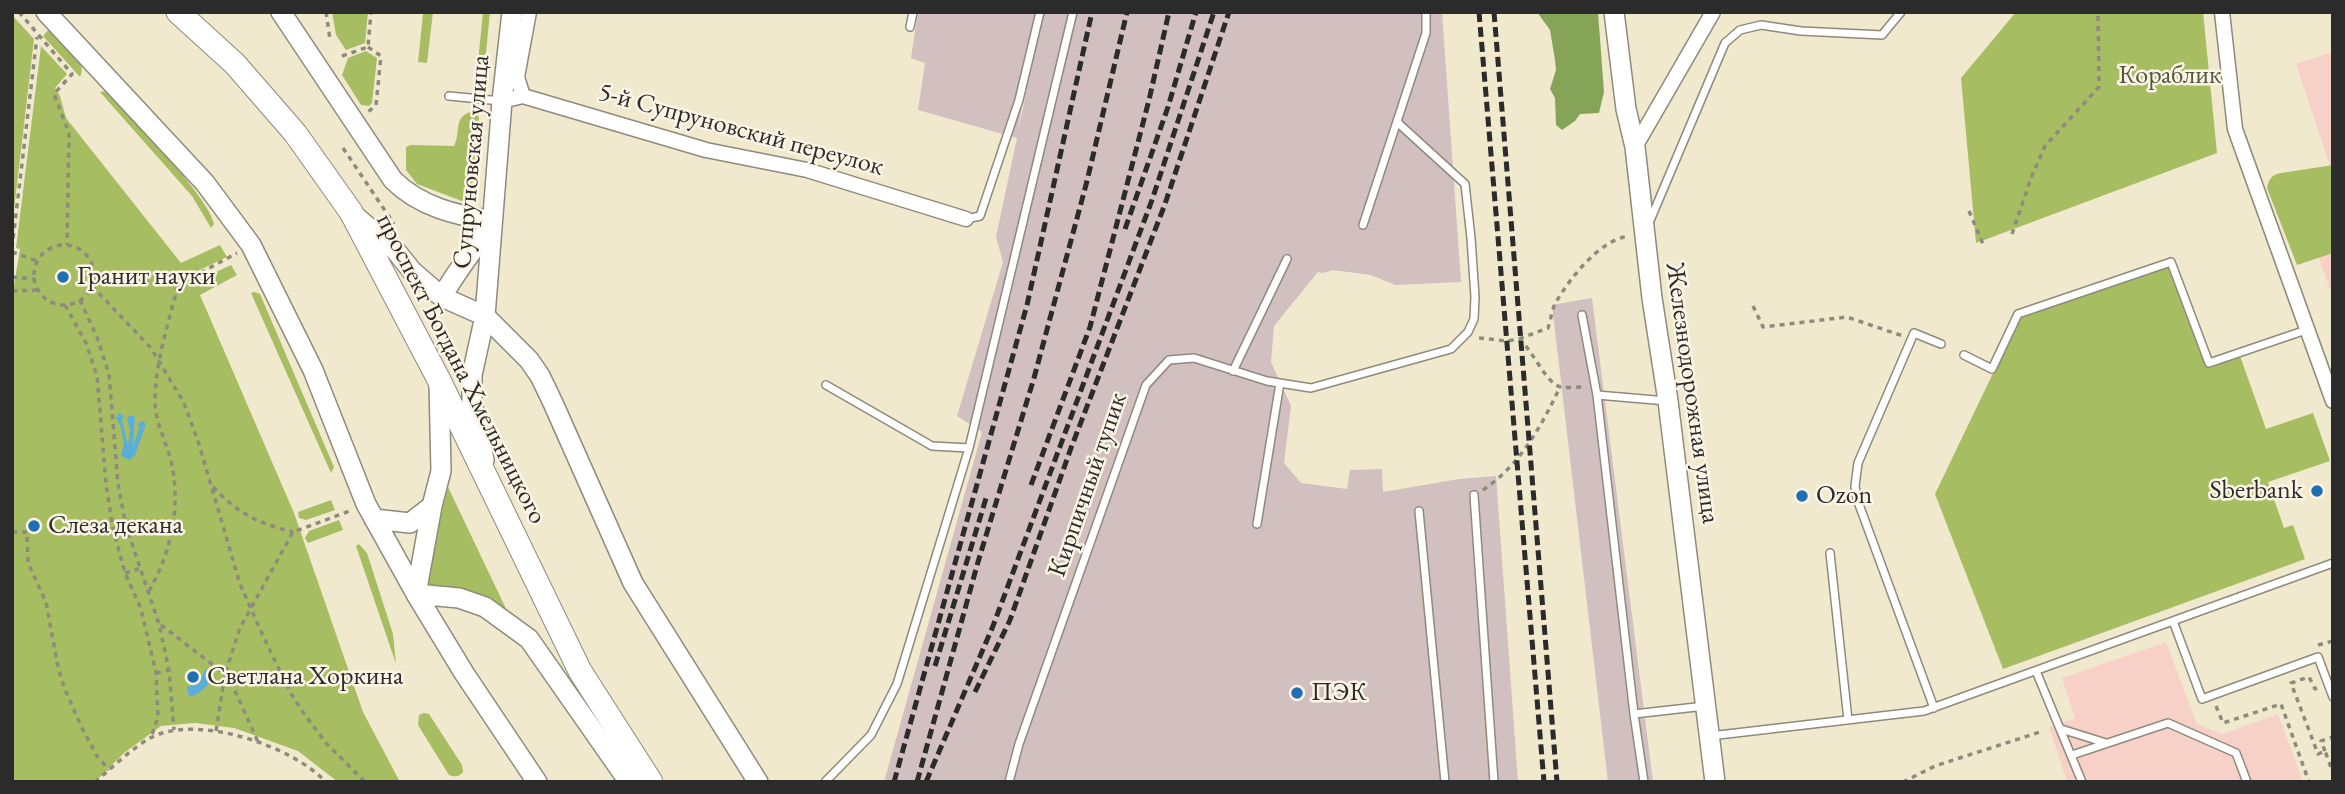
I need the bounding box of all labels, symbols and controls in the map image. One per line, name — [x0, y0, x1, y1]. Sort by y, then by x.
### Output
street label: Супруновская улица — [447, 54, 497, 270]
park label: Кораблик — [2119, 60, 2221, 92]
street label: 5-й Супруновский переулок — [595, 77, 887, 183]
street label: проспект Богдана Хмельницкого — [369, 209, 553, 529]
street label: Железнодорожная улица — [1658, 260, 1726, 526]
place label: Гранит науки — [77, 261, 216, 293]
marker: Гранит науки — [55, 269, 71, 285]
street label: Кирпичный тупик — [1042, 389, 1134, 581]
place label: Sberbank — [2210, 475, 2303, 507]
place label: Ozon — [1816, 480, 1872, 512]
marker: Sberbank — [2309, 483, 2325, 499]
marker: Ozon — [1794, 488, 1810, 504]
place label: Слеза декана — [48, 510, 183, 542]
marker: Слеза декана — [26, 518, 42, 534]
place label: Светлана Хоркина — [207, 661, 403, 693]
marker: Светлана Хоркина — [185, 669, 201, 685]
place label: ПЭК — [1311, 677, 1367, 709]
marker: ПЭК — [1289, 685, 1305, 701]

